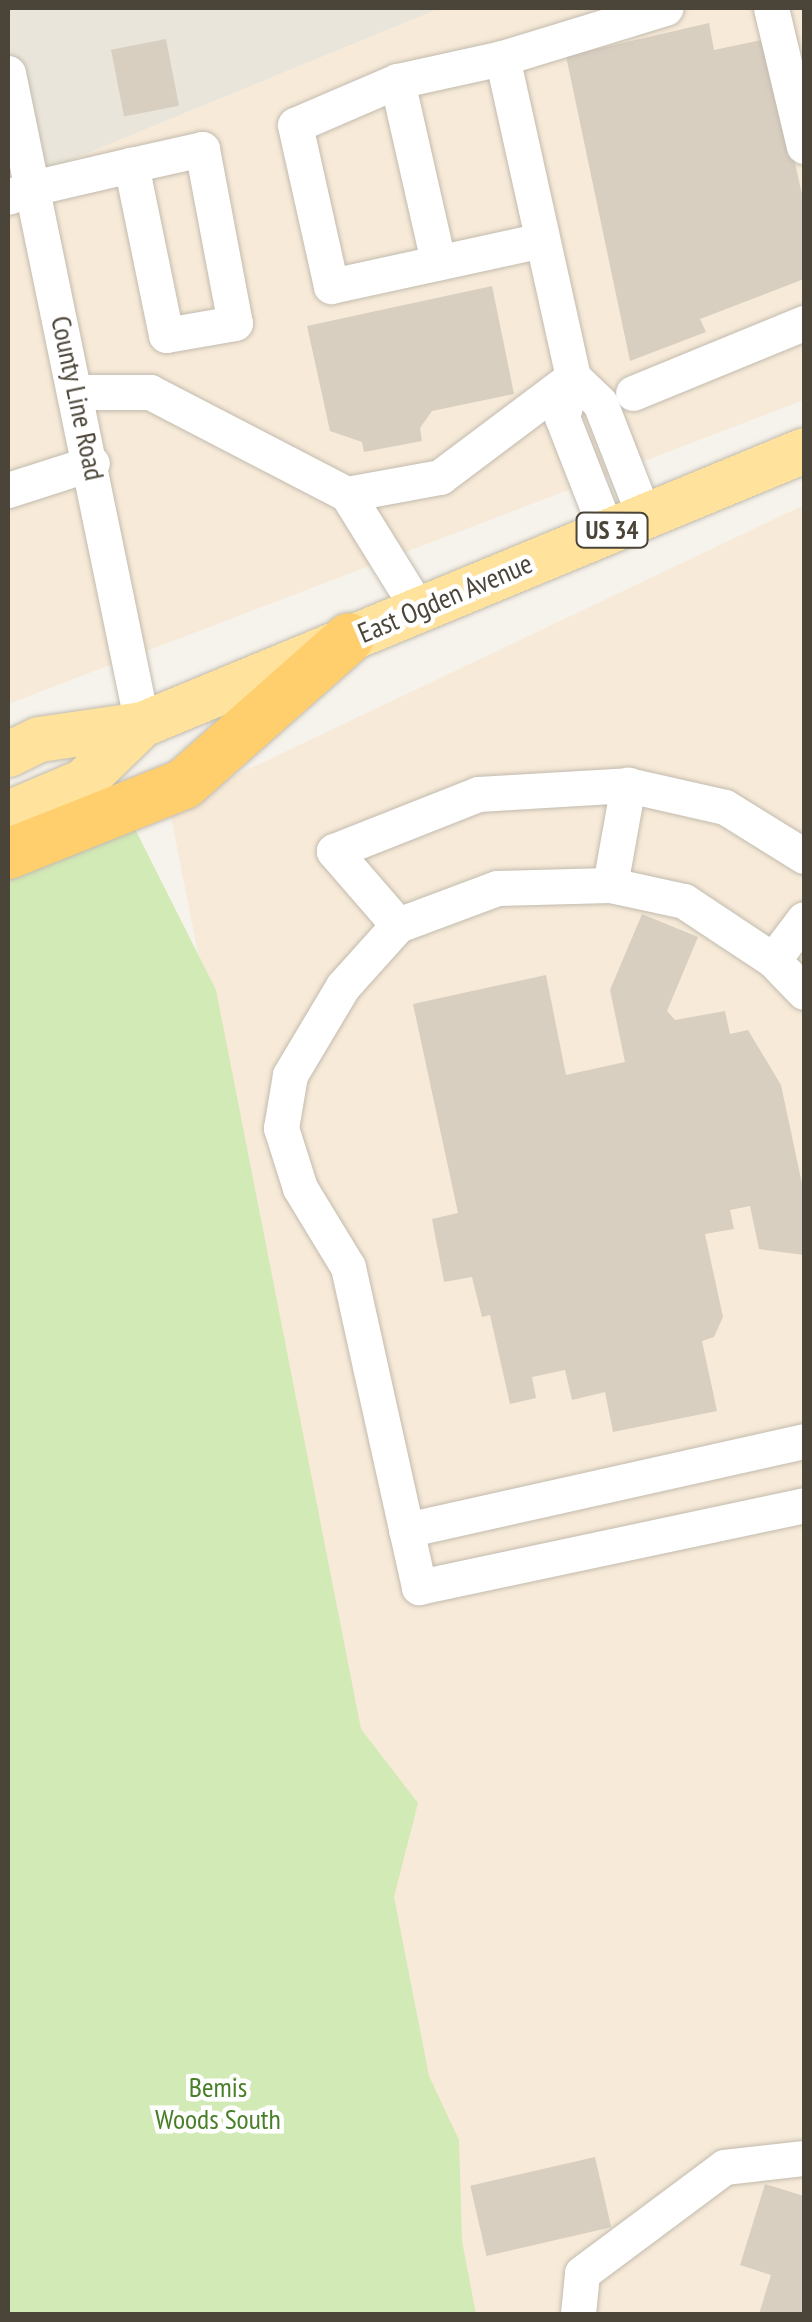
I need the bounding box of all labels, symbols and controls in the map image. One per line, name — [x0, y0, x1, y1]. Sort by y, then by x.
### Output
street label: County Line Road — [44, 312, 112, 484]
road number: US 34 — [574, 510, 650, 550]
street label: East Ogden Avenue — [353, 546, 537, 650]
park label: Bemis Woods South — [155, 2070, 281, 2136]

